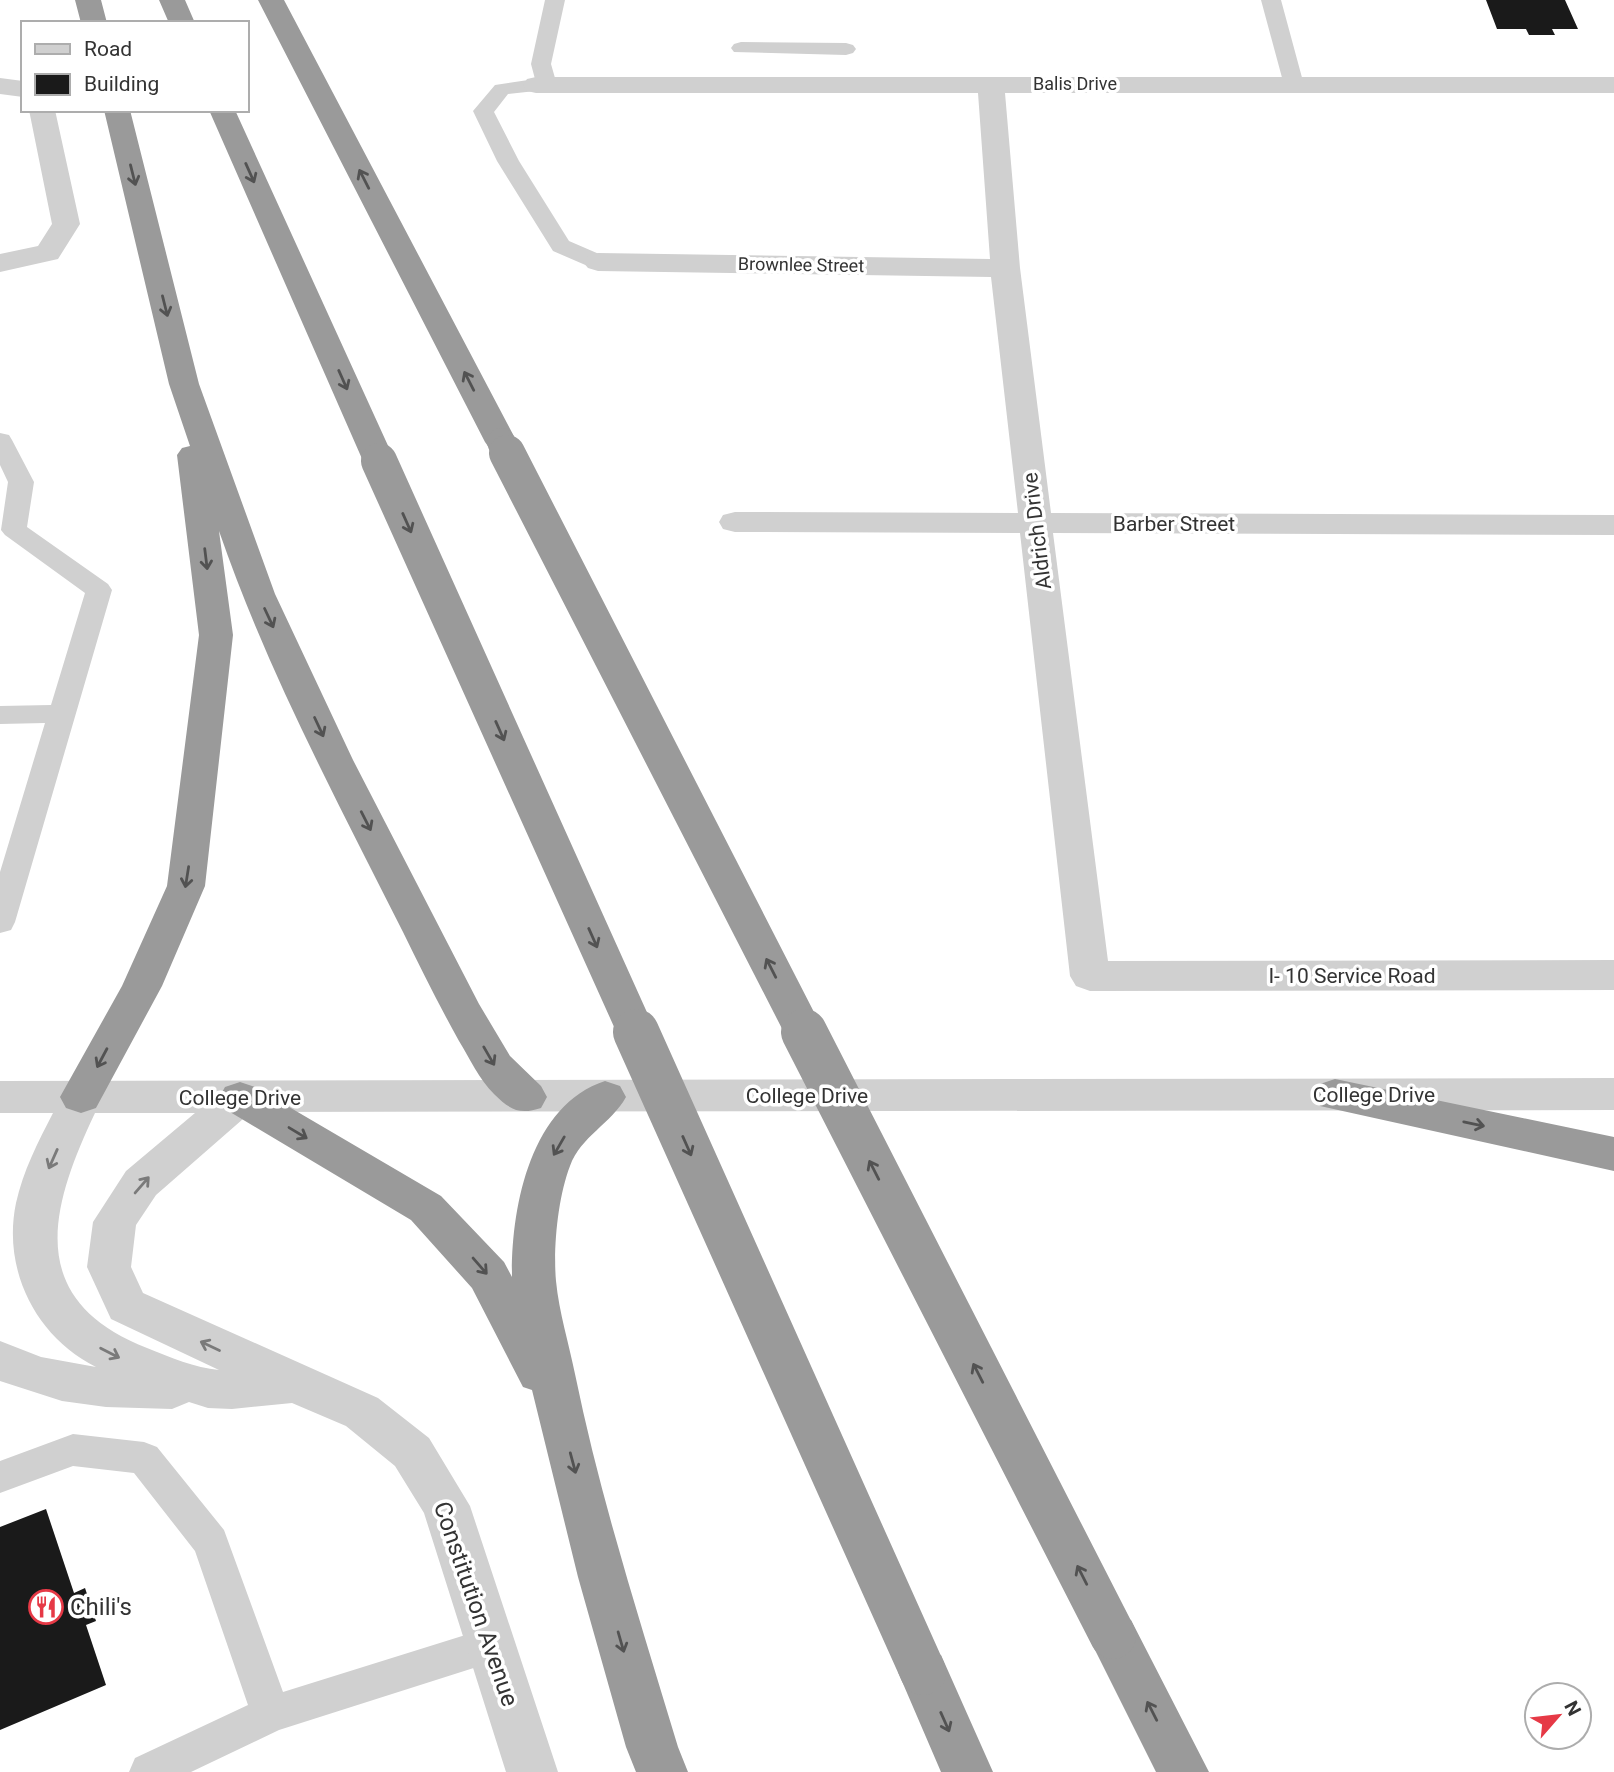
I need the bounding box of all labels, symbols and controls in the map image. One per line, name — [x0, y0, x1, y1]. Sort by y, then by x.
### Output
legend — [21, 21, 248, 112]
text: Road — [84, 37, 132, 61]
text: Building — [84, 72, 159, 96]
street label: Balis Drive — [1033, 73, 1117, 94]
one-way arrow — [244, 161, 257, 183]
one-way arrow — [127, 163, 140, 186]
one-way arrow — [357, 169, 371, 190]
street label: Brownlee Street — [738, 253, 864, 276]
one-way arrow — [160, 295, 173, 317]
one-way arrow — [337, 369, 350, 390]
one-way arrow — [462, 371, 475, 392]
street label: Aldrich Drive — [1018, 471, 1056, 591]
one-way arrow — [401, 512, 414, 533]
street label: Barber Street — [1113, 512, 1235, 536]
one-way arrow — [200, 547, 213, 570]
one-way arrow — [263, 607, 276, 628]
one-way arrow — [313, 716, 326, 737]
one-way arrow — [494, 720, 507, 741]
one-way arrow — [359, 810, 373, 831]
one-way arrow — [180, 865, 193, 888]
one-way arrow — [587, 927, 600, 948]
one-way arrow — [763, 958, 777, 979]
street label: I- 10 Service Road — [1268, 964, 1436, 988]
one-way arrow — [482, 1046, 496, 1066]
one-way arrow — [95, 1047, 108, 1068]
street label: College Drive — [1313, 1083, 1435, 1107]
street label: College Drive — [746, 1084, 868, 1108]
street label: College Drive — [179, 1086, 301, 1110]
one-way arrow — [1462, 1118, 1485, 1132]
one-way arrow — [288, 1127, 308, 1141]
one-way arrow — [681, 1135, 694, 1156]
one-way arrow — [552, 1136, 566, 1156]
one-way arrow — [46, 1148, 59, 1169]
one-way arrow — [867, 1161, 881, 1181]
one-way arrow — [134, 1176, 150, 1194]
one-way arrow — [472, 1257, 488, 1275]
one-way arrow — [200, 1339, 221, 1352]
one-way arrow — [99, 1346, 120, 1360]
one-way arrow — [971, 1363, 985, 1384]
one-way arrow — [567, 1451, 580, 1474]
street label: Constitution Avenue — [428, 1498, 524, 1710]
one-way arrow — [1075, 1565, 1088, 1586]
restaurant icon: Chili's — [27, 1588, 65, 1626]
place label: Chili's — [70, 1593, 132, 1621]
one-way arrow — [616, 1631, 629, 1653]
north arrow — [1523, 1681, 1593, 1751]
text: N — [1559, 1697, 1586, 1720]
one-way arrow — [1144, 1701, 1158, 1722]
one-way arrow — [939, 1711, 952, 1732]

